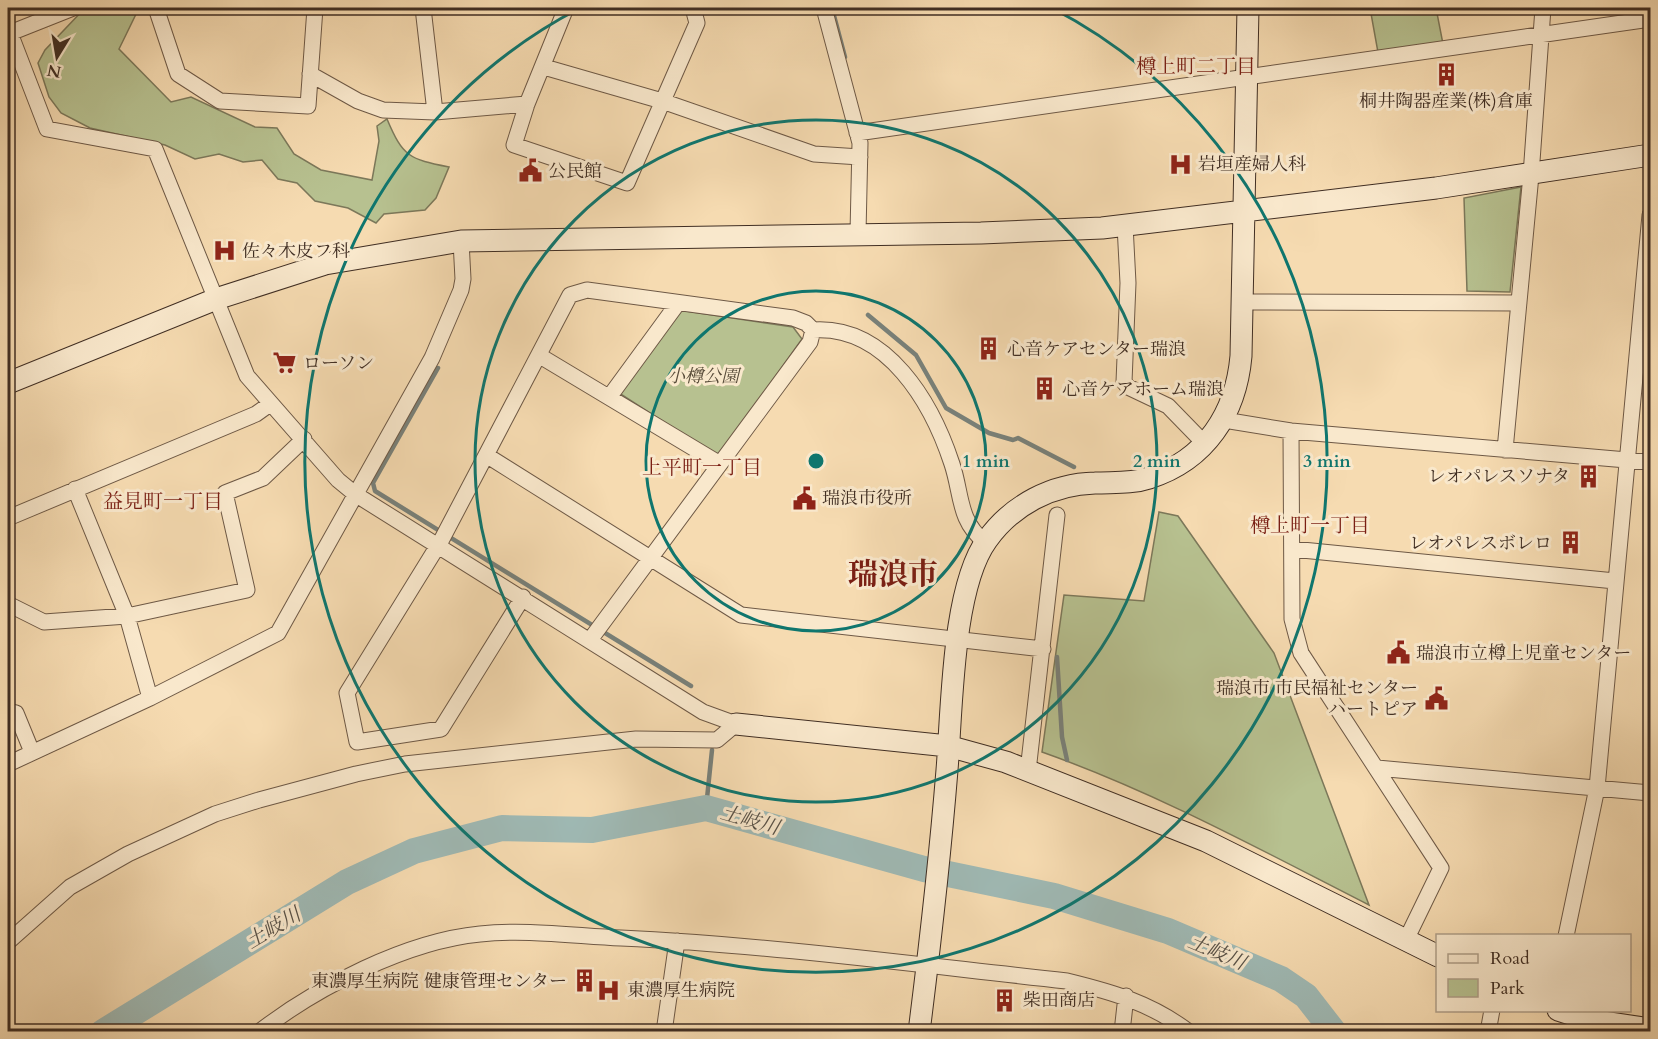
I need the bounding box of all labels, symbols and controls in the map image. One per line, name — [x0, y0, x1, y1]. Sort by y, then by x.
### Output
north arrow — [27, 27, 87, 87]
district label: 樽上町二丁目 — [1136, 53, 1256, 80]
text: N — [45, 59, 63, 83]
building icon: 桐井陶器産業(株)倉庫 — [1433, 62, 1459, 88]
place label: 桐井陶器産業(株)倉庫 — [1359, 89, 1533, 114]
hospital icon: 岩垣産婦人科 — [1167, 151, 1193, 177]
place label: 岩垣産婦人科 — [1198, 152, 1306, 177]
public building icon: 公民館 — [517, 158, 543, 184]
place label: 公民館 — [548, 159, 602, 184]
hospital icon: 佐々木皮フ科 — [211, 238, 237, 264]
place label: 佐々木皮フ科 — [242, 239, 350, 264]
building icon: 心音ケアセンター瑞浪 — [976, 336, 1002, 362]
place label: 心音ケアセンター瑞浪 — [1007, 337, 1186, 362]
supermarket icon: ローソン — [272, 350, 298, 376]
place label: ローソン — [303, 351, 374, 376]
park label: 小樽公園 — [667, 364, 742, 389]
building icon: 心音ケアホーム瑞浪 — [1031, 376, 1057, 402]
place label: 心音ケアホーム瑞浪 — [1062, 377, 1224, 402]
text: 1 min — [962, 449, 1010, 474]
text: 2 min — [1133, 449, 1181, 474]
text: 3 min — [1303, 449, 1351, 474]
centre of rings — [806, 451, 826, 471]
district label: 上平町一丁目 — [642, 454, 762, 481]
building icon: レオパレスソナタ — [1575, 463, 1601, 489]
place label: レオパレスソナタ — [1428, 464, 1570, 489]
public building icon: 瑞浪市役所 — [791, 485, 817, 511]
place label: 瑞浪市役所 — [822, 486, 912, 511]
district label: 益見町一丁目 — [103, 488, 223, 515]
district label: 樽上町一丁目 — [1250, 512, 1370, 539]
building icon: レオパレスボレロ — [1557, 530, 1583, 556]
place label: レオパレスボレロ — [1409, 531, 1552, 556]
district label: 瑞浪市 — [848, 554, 938, 595]
public building icon: 瑞浪市立樽上児童センター — [1385, 640, 1411, 666]
place label: 瑞浪市立樽上児童センター — [1416, 641, 1631, 666]
place label: 瑞浪市 市民福祉センター ハートピア — [1216, 676, 1418, 722]
public building icon: 瑞浪市 市民福祉センター ハートピア — [1423, 685, 1449, 711]
water label: 土岐川 — [717, 799, 784, 842]
water label: 土岐川 — [240, 900, 307, 955]
water label: 土岐川 — [1184, 928, 1252, 977]
legend — [1436, 934, 1631, 1012]
text: Road — [1490, 946, 1530, 971]
building icon: 東濃厚生病院 健康管理センター — [572, 968, 598, 994]
place label: 東濃厚生病院 健康管理センター — [311, 969, 567, 994]
text: Park — [1490, 976, 1525, 1001]
hospital icon: 東濃厚生病院 — [596, 977, 622, 1003]
place label: 東濃厚生病院 — [627, 978, 735, 1003]
building icon: 柴田商店 — [992, 987, 1018, 1013]
place label: 柴田商店 — [1023, 988, 1095, 1013]

